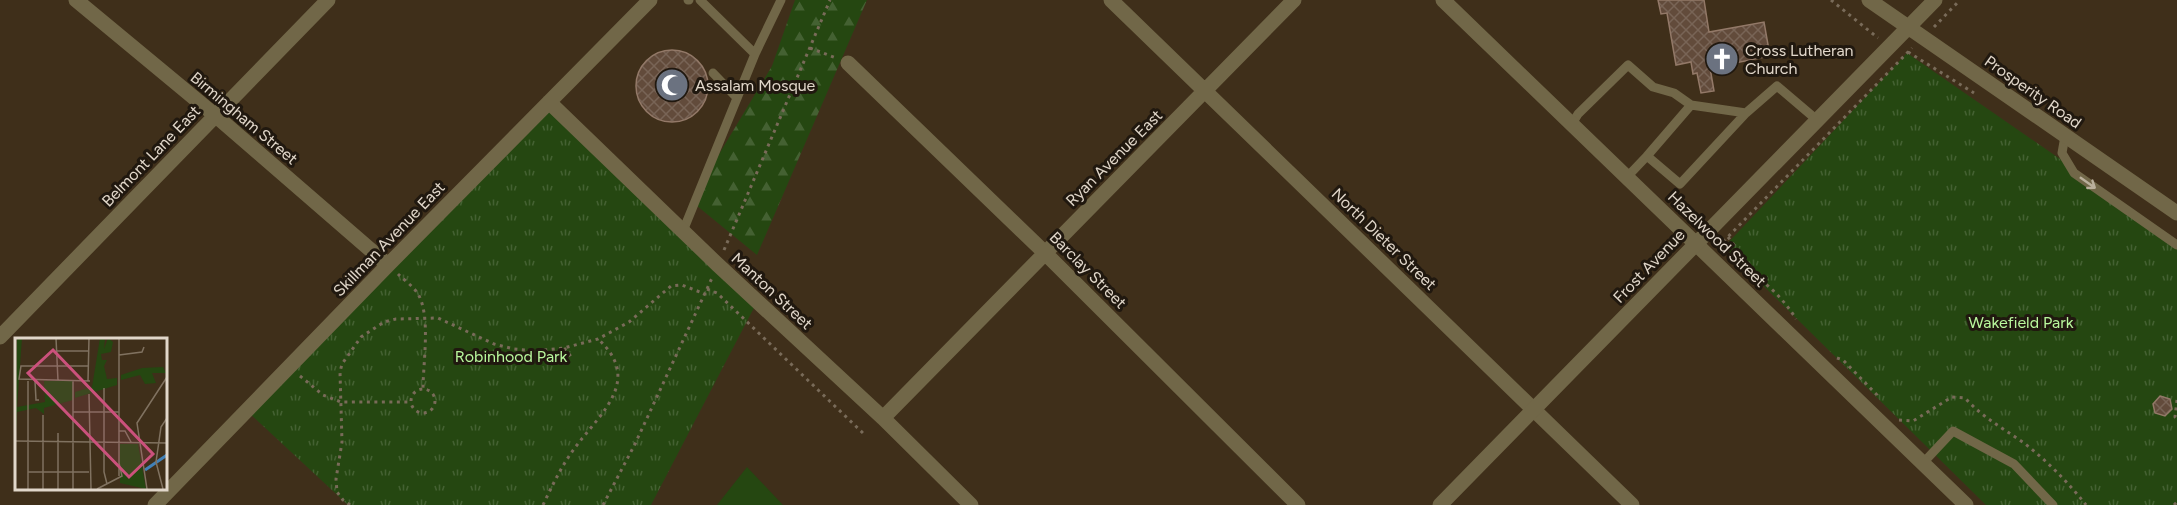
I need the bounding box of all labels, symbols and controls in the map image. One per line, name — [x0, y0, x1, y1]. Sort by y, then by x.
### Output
church icon: Cross Lutheran Church — [1704, 41, 1740, 77]
place label: Cross Lutheran Church — [1745, 41, 1854, 78]
street label: Prosperity Road — [1981, 52, 2085, 132]
mosque icon: Assalam Mosque — [654, 67, 690, 103]
street label: Birmingham Street — [187, 68, 301, 168]
place label: Assalam Mosque — [695, 76, 816, 95]
street label: Belmont Lane East — [98, 102, 204, 210]
street label: Ryan Avenue East — [1062, 106, 1166, 210]
one-way arrow — [2080, 177, 2096, 189]
street label: Skillman Avenue East — [329, 178, 449, 300]
street label: North Dieter Street — [1328, 184, 1440, 294]
street label: Hazelwood Street — [1664, 187, 1770, 291]
street label: Frost Avenue — [1609, 225, 1689, 307]
street label: Barclay Street — [1046, 228, 1130, 312]
street label: Manton Street — [728, 249, 816, 333]
park label: Wakefield Park — [1969, 313, 2074, 332]
inset map — [15, 338, 166, 490]
park label: Robinhood Park — [455, 347, 568, 366]

